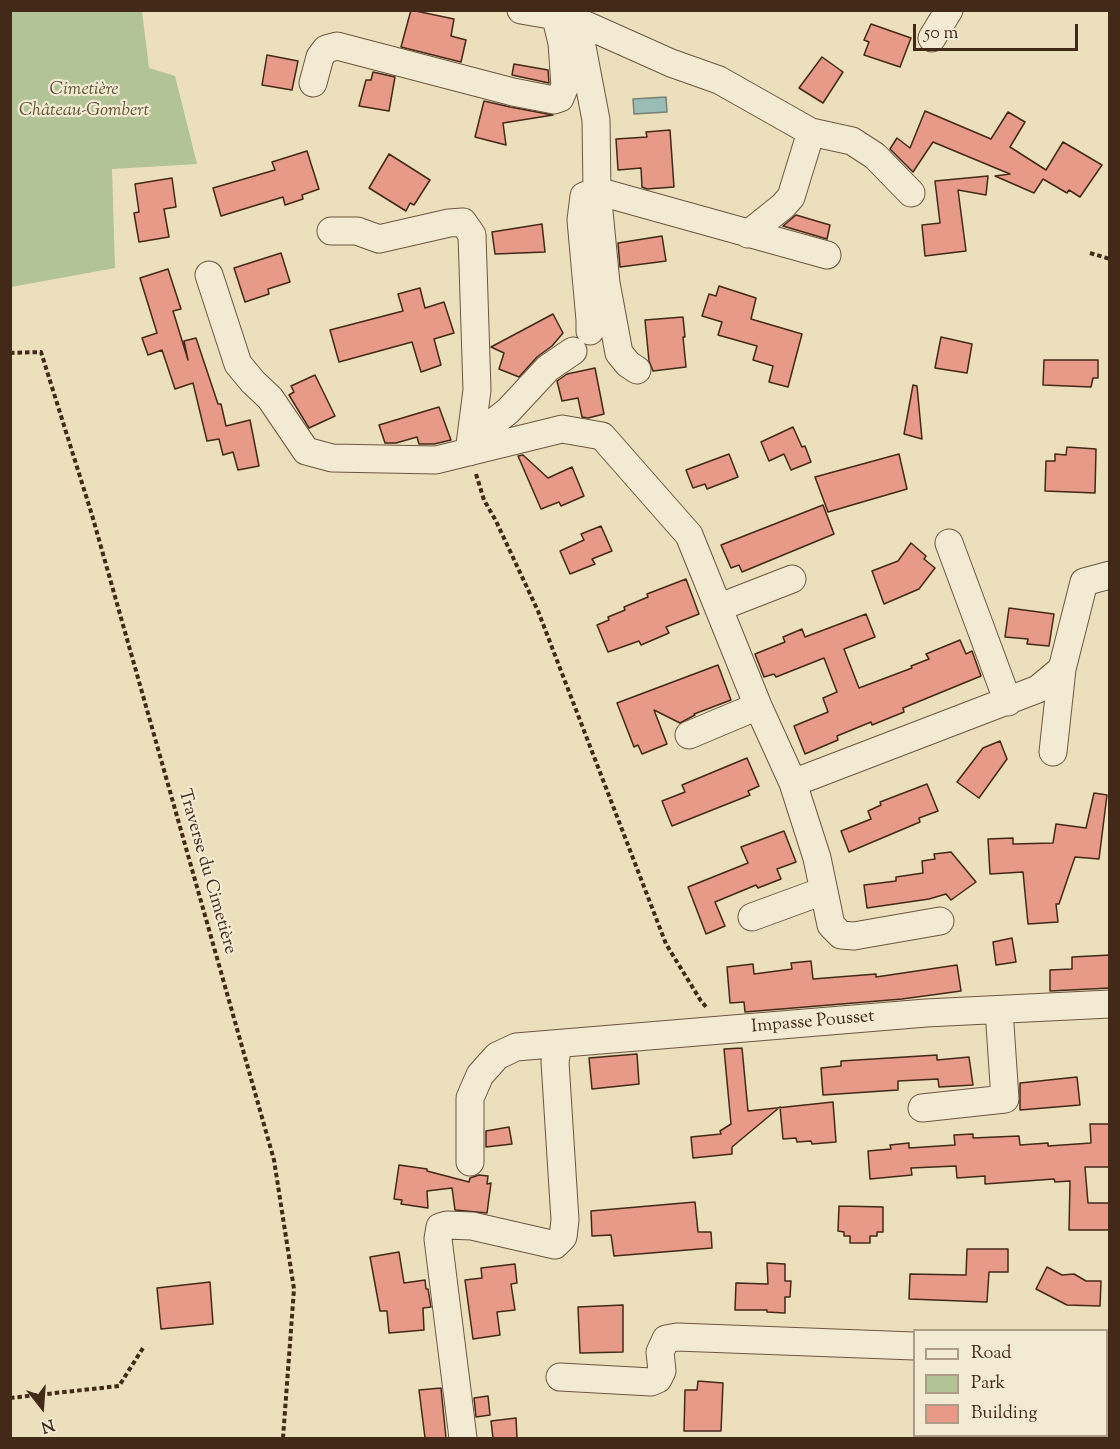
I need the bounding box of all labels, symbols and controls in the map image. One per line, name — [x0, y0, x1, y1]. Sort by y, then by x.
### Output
scale bar — [916, 12, 1081, 50]
text: 50 m — [924, 21, 958, 47]
park label: Cimetière Château-Gombert — [19, 80, 149, 122]
street label: Traverse du Cimetière — [172, 787, 240, 957]
street label: Impasse Pousset — [751, 1007, 875, 1039]
legend — [913, 1329, 1108, 1437]
text: Road — [971, 1341, 1011, 1367]
text: Park — [971, 1371, 1005, 1397]
north arrow — [12, 1377, 72, 1437]
text: Building — [971, 1401, 1037, 1427]
text: N — [38, 1412, 57, 1438]

